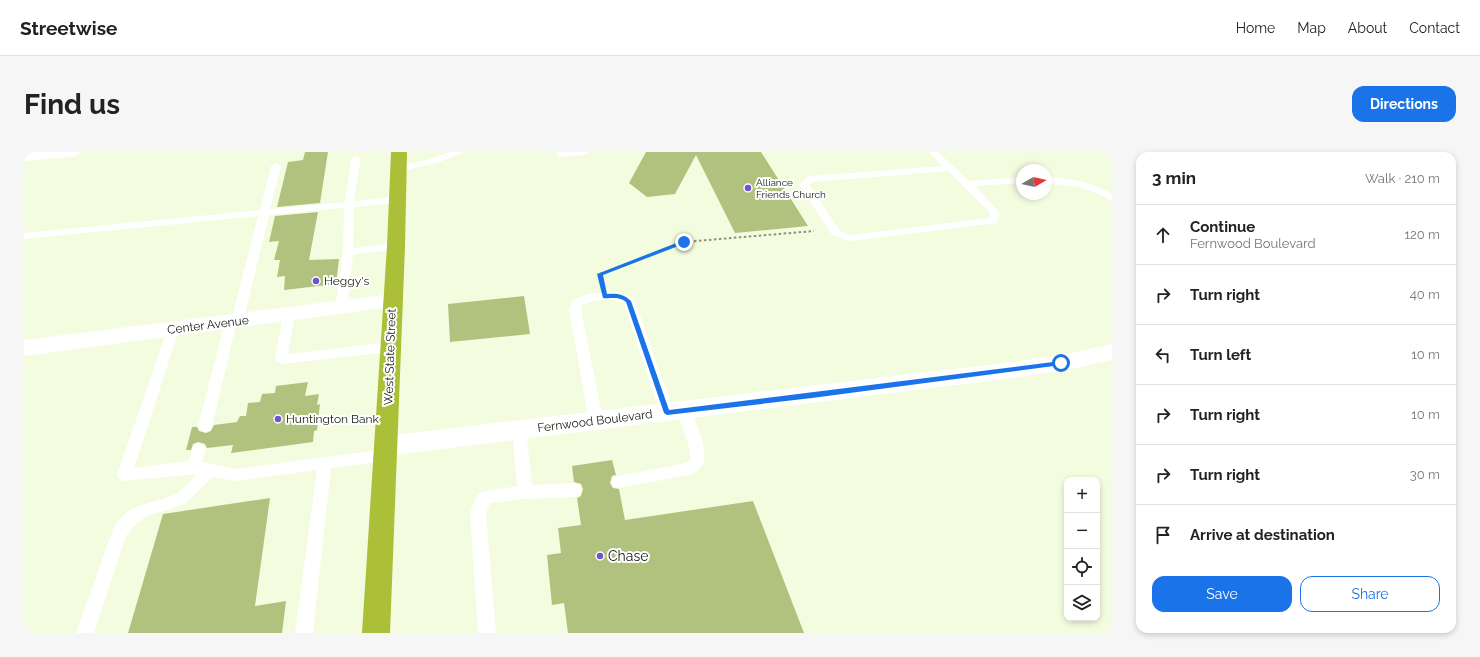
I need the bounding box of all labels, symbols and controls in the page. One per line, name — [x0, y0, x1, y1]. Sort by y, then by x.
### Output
text: Streetwise — [20, 17, 117, 39]
text: Home — [1236, 20, 1275, 36]
text: Map — [1297, 20, 1326, 36]
text: About — [1348, 20, 1387, 36]
text: Contact — [1409, 20, 1460, 36]
button: Directions — [1352, 86, 1456, 122]
text: Find us — [24, 88, 120, 121]
north arrow — [1016, 164, 1052, 200]
text: 3 min — [1152, 168, 1196, 188]
text: Walk · 210 m — [1365, 171, 1440, 186]
place label: Alliance Friends Church — [756, 177, 826, 200]
marker: Alliance Friends Church — [743, 183, 753, 193]
text: Continue — [1190, 218, 1255, 236]
icon: ahead — [1152, 224, 1174, 246]
text: 120 m — [1404, 227, 1440, 242]
route end — [675, 233, 693, 251]
text: Fernwood Boulevard — [1190, 236, 1315, 251]
place label: Heggy's — [324, 274, 369, 288]
marker: Heggy's — [311, 276, 321, 286]
icon: right — [1152, 284, 1174, 306]
text: Turn right — [1190, 286, 1260, 304]
text: 40 m — [1410, 287, 1440, 302]
street label: West State Street — [381, 308, 399, 406]
street label: Center Avenue — [166, 313, 250, 337]
icon: left — [1152, 344, 1174, 366]
text: Turn left — [1190, 346, 1251, 364]
text: 10 m — [1411, 347, 1440, 362]
route start — [1052, 354, 1070, 372]
icon: right — [1152, 404, 1174, 426]
text: Turn right — [1190, 406, 1260, 424]
street label: Fernwood Boulevard — [537, 407, 653, 435]
text: 10 m — [1411, 407, 1440, 422]
place label: Huntington Bank — [286, 412, 380, 426]
marker: Huntington Bank — [273, 414, 283, 424]
icon: right — [1152, 464, 1174, 486]
text: Turn right — [1190, 466, 1260, 484]
text: 30 m — [1410, 467, 1440, 482]
map controls — [1064, 477, 1100, 621]
button: + — [1064, 477, 1100, 513]
button: − — [1064, 513, 1100, 549]
icon: arrive — [1152, 524, 1174, 546]
text: Arrive at destination — [1190, 526, 1335, 544]
place label: Chase — [608, 548, 648, 564]
button: locate — [1064, 549, 1100, 585]
marker: Chase — [595, 551, 605, 561]
button: Save — [1152, 576, 1292, 612]
button: Share — [1300, 576, 1440, 612]
button: layers — [1064, 585, 1100, 621]

